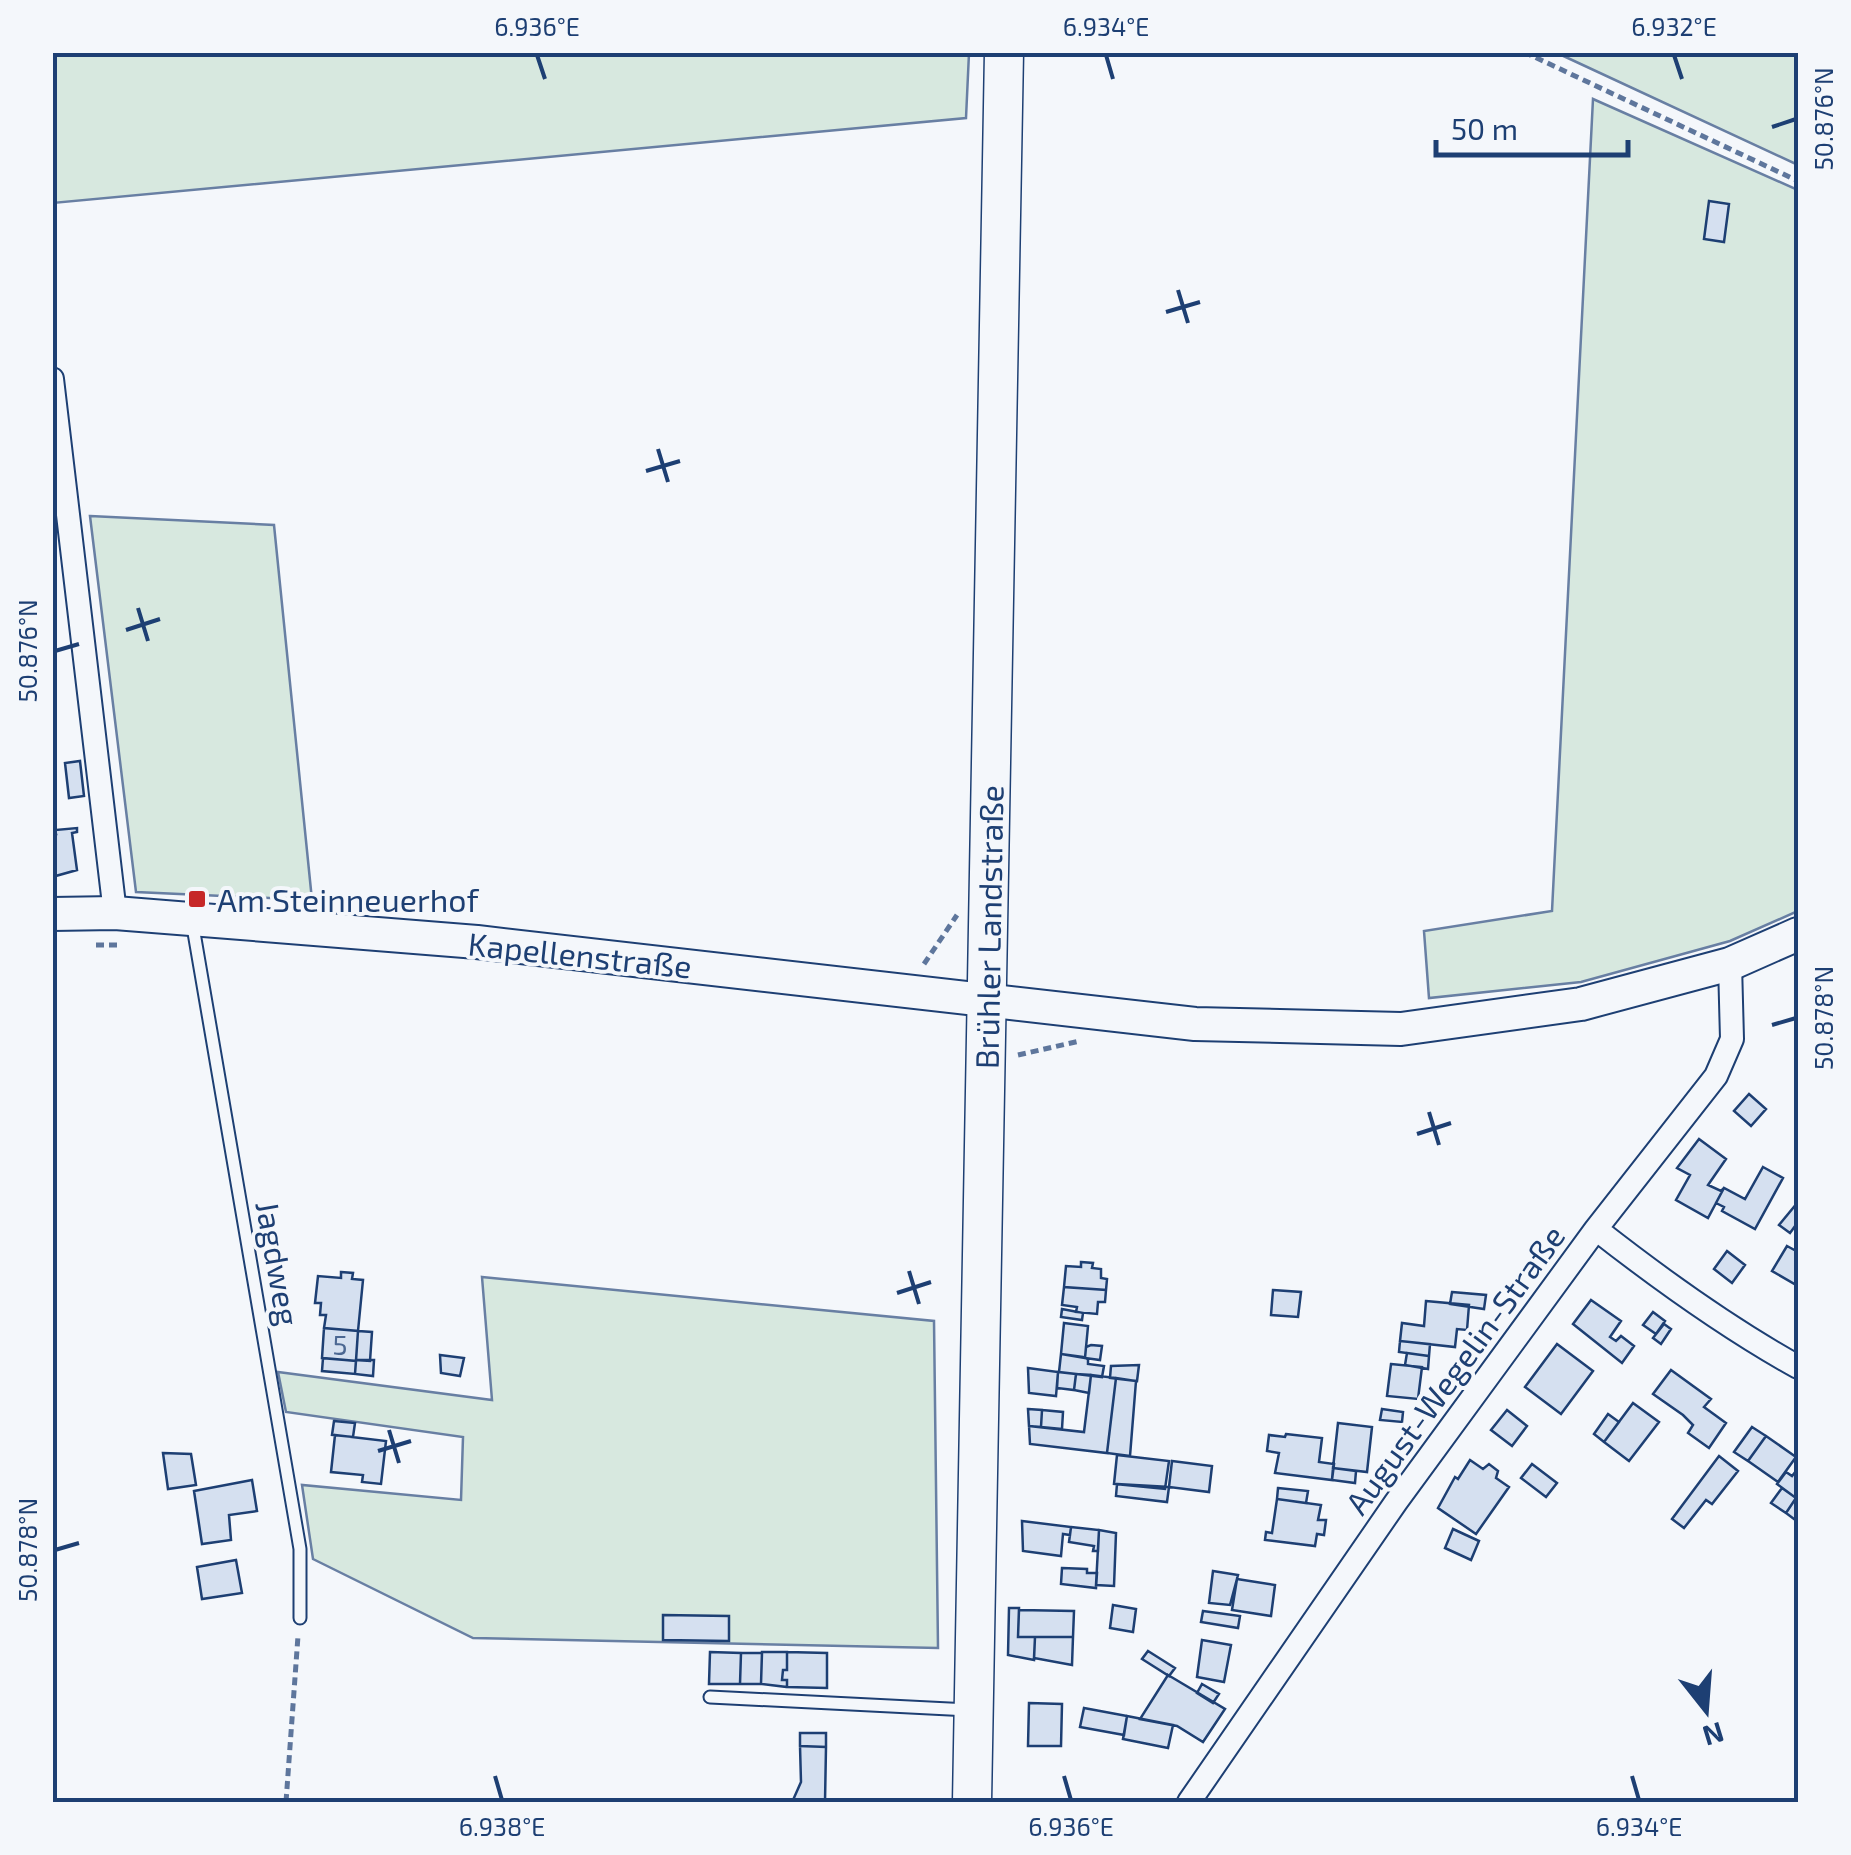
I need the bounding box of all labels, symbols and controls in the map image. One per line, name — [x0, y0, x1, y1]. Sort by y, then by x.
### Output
text: 6.936°E — [494, 11, 580, 41]
text: 6.934°E — [1063, 11, 1149, 41]
text: 6.932°E — [1631, 11, 1717, 41]
text: 50.876°N — [1808, 67, 1838, 171]
scale bar — [1436, 95, 1628, 157]
text: 50 m — [1451, 110, 1518, 146]
text: 50.876°N — [12, 599, 42, 703]
street label: Brühler Landstraße — [967, 785, 1009, 1069]
place label: Am Steinneuerhof — [217, 880, 480, 918]
marker: Am Steinneuerhof — [186, 888, 208, 910]
street label: Kapellenstraße — [466, 923, 694, 985]
text: 50.878°N — [1808, 966, 1838, 1070]
street label: Jagdweg — [249, 1198, 309, 1328]
street label: August-Wegelin-Straße — [1336, 1217, 1572, 1521]
house number: 5 — [332, 1327, 348, 1361]
text: 50.878°N — [12, 1498, 42, 1602]
north arrow — [1656, 1660, 1756, 1760]
text: N — [1699, 1716, 1728, 1754]
text: 6.938°E — [459, 1811, 545, 1841]
text: 6.936°E — [1028, 1811, 1114, 1841]
text: 6.934°E — [1596, 1811, 1682, 1841]

